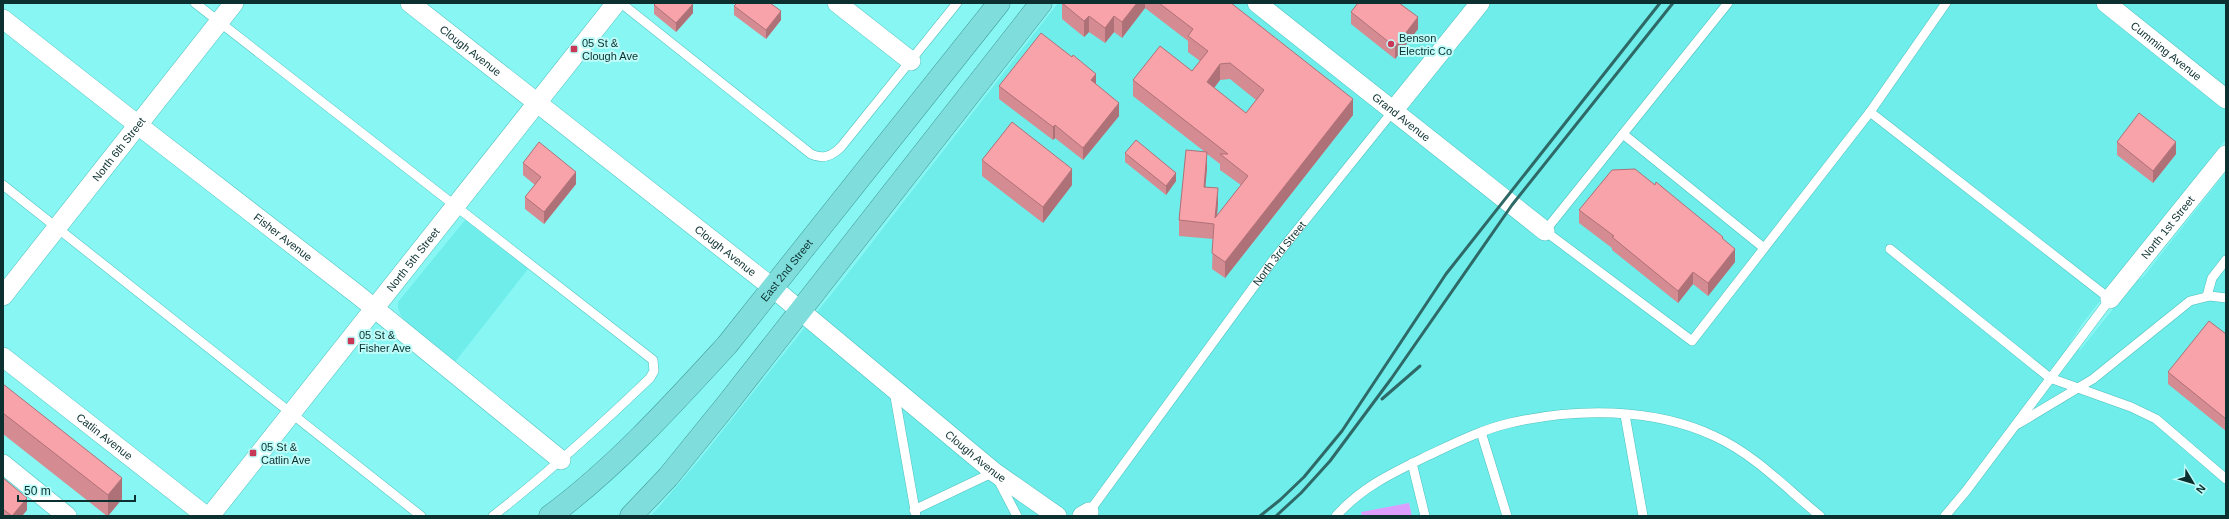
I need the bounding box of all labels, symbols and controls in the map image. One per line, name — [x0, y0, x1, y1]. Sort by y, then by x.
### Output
street label: Cumming Avenue — [2129, 19, 2204, 83]
street label: Clough Avenue — [438, 23, 504, 78]
place label: Benson Electric Co — [1399, 32, 1452, 57]
place label: 05 St & Clough Ave — [582, 37, 638, 62]
marker: Benson Electric Co — [1386, 39, 1396, 49]
marker: 05 St & Clough Ave — [569, 44, 579, 54]
street label: Grand Avenue — [1370, 91, 1433, 144]
street label: North 6th Street — [90, 115, 148, 183]
street label: North 1st Street — [2139, 194, 2197, 261]
street label: Fisher Avenue — [252, 211, 315, 263]
street label: North 3rd Street — [1250, 219, 1308, 288]
street label: Clough Avenue — [692, 223, 758, 278]
street label: North 5th Street — [384, 225, 442, 294]
street label: East 2nd Street — [758, 237, 815, 304]
place label: 05 St & Fisher Ave — [359, 329, 411, 354]
marker: 05 St & Fisher Ave — [346, 336, 356, 346]
street label: Catlin Avenue — [74, 411, 135, 462]
street label: Clough Avenue — [943, 428, 1008, 484]
place label: 05 St & Catlin Ave — [261, 441, 310, 466]
marker: 05 St & Catlin Ave — [248, 448, 258, 458]
north arrow — [2173, 463, 2213, 503]
scale bar — [18, 477, 135, 503]
text: N — [2194, 482, 2208, 496]
text: 50 m — [24, 484, 51, 498]

